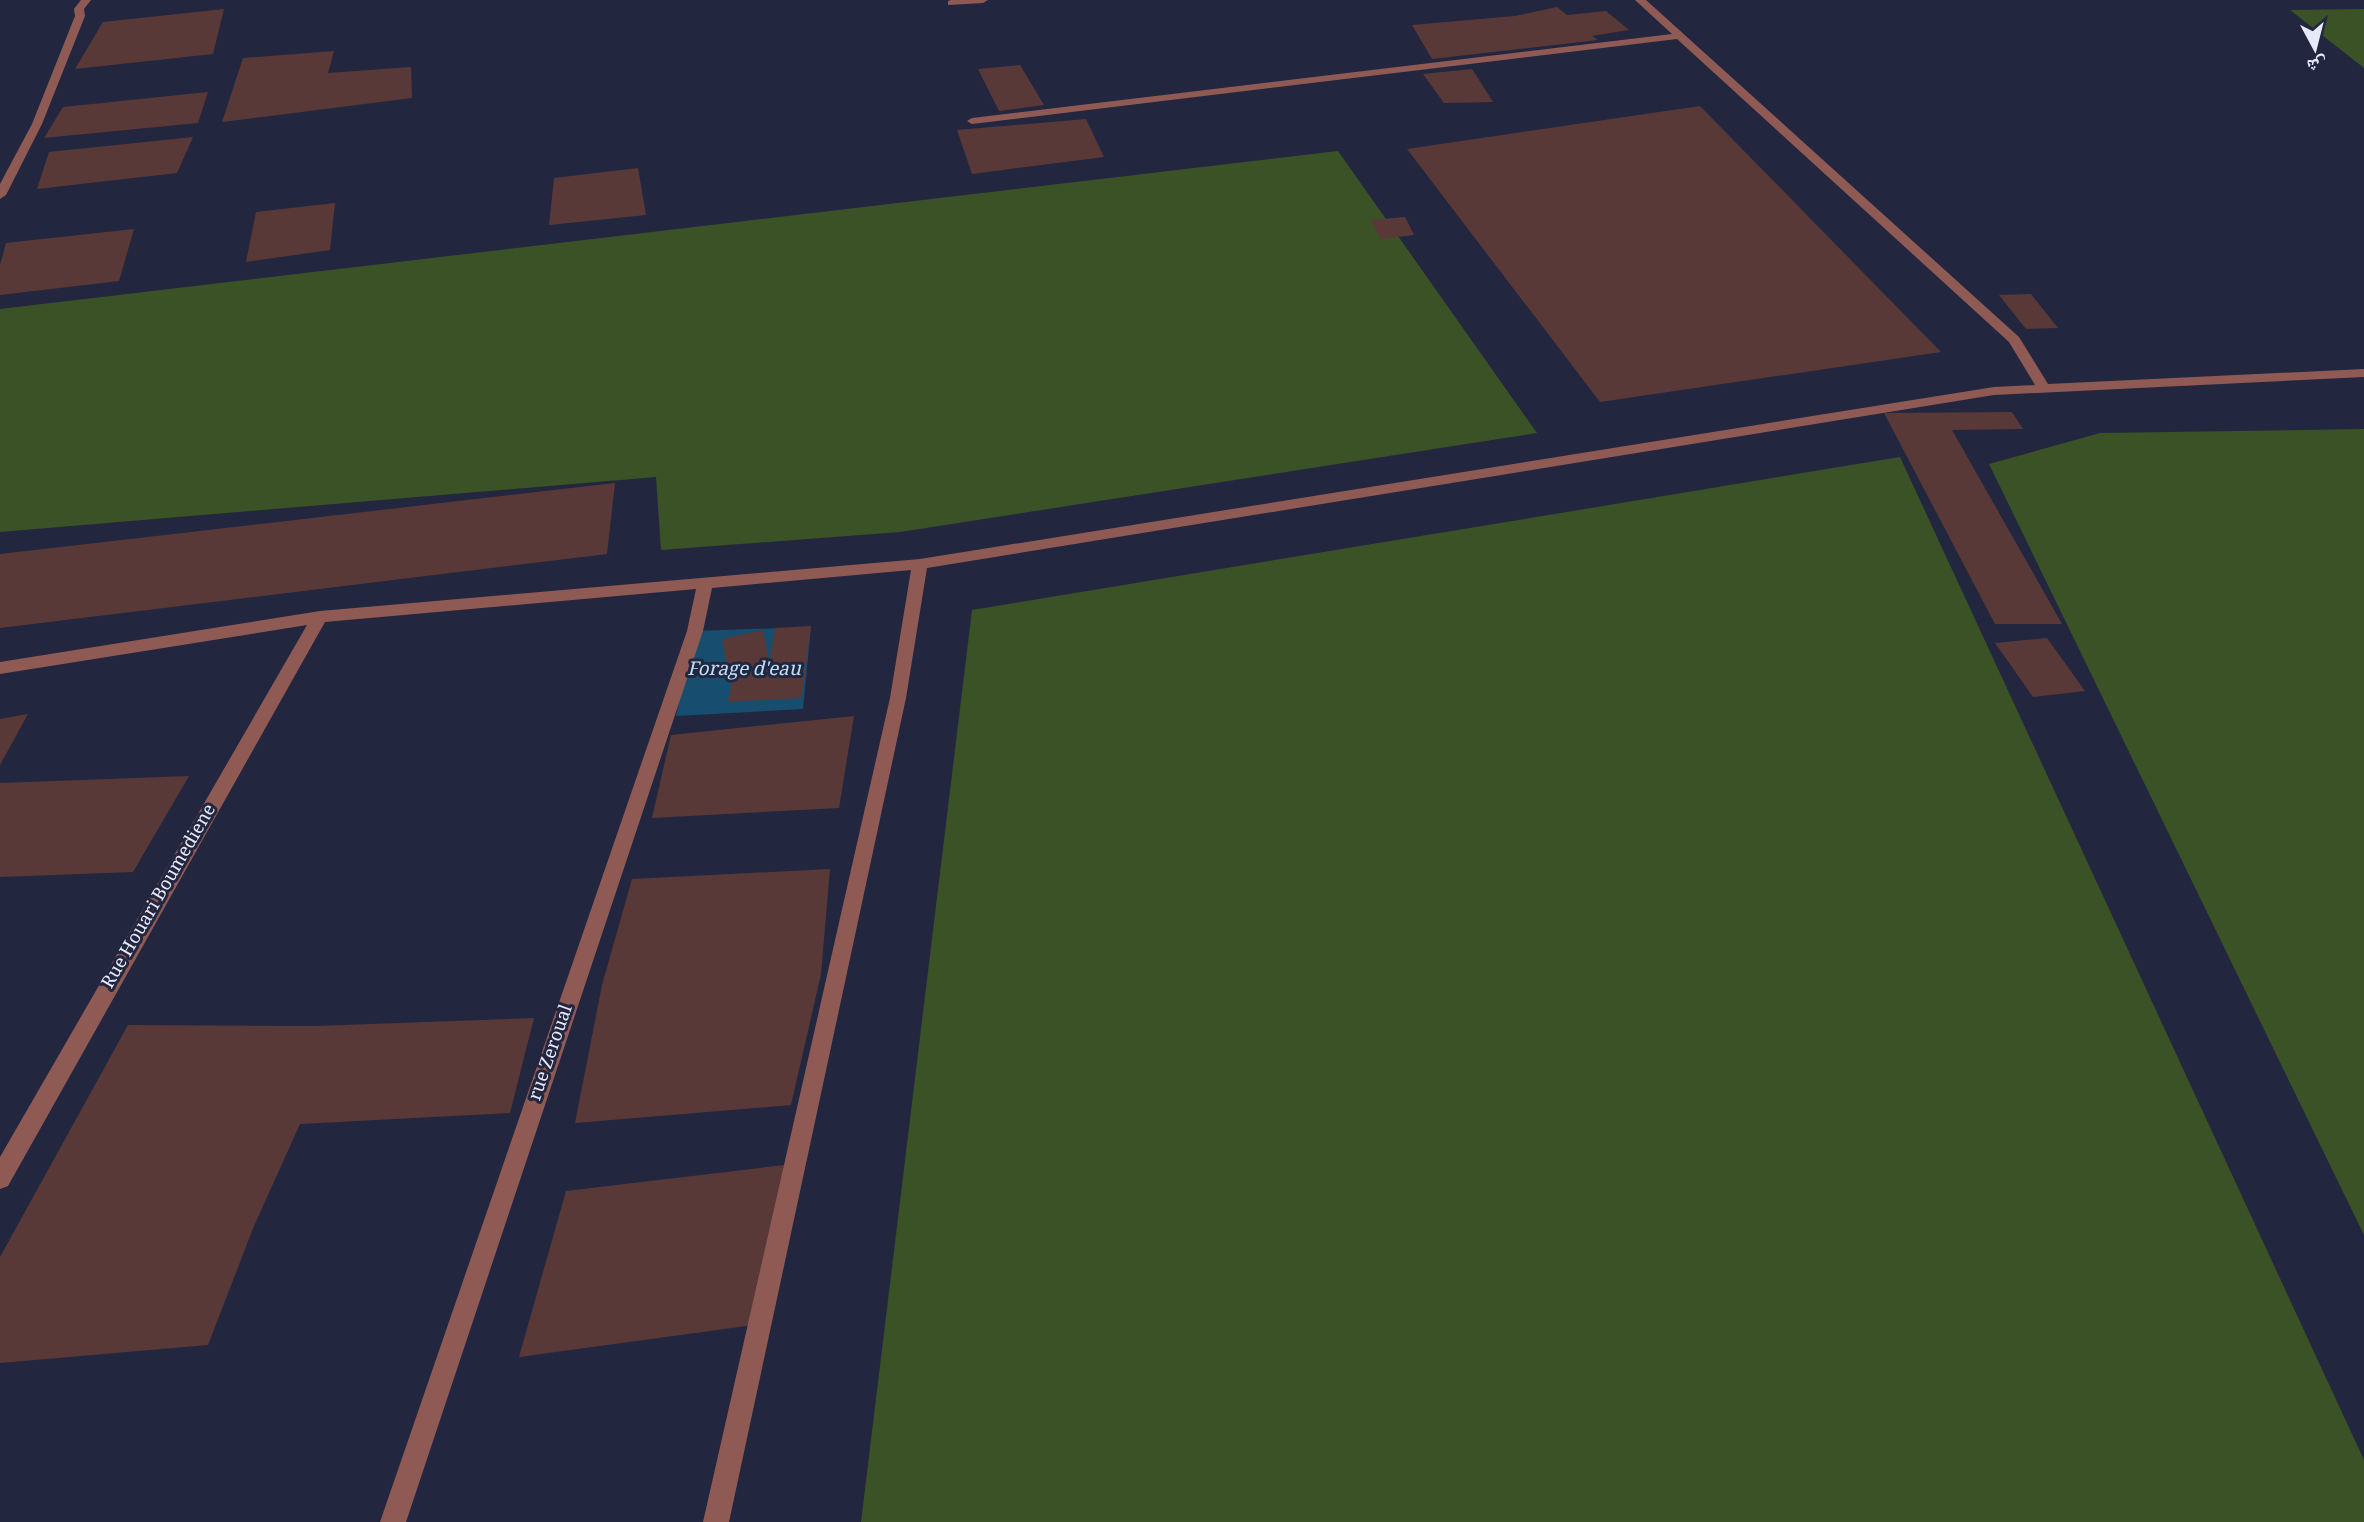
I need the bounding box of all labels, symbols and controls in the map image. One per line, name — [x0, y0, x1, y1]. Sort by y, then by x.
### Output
north arrow — [2280, 14, 2350, 84]
text: ش — [2305, 46, 2329, 80]
water label: Forage d'eau — [687, 655, 802, 687]
street label: Rue Houari Boumediene — [95, 799, 225, 995]
street label: rue Zeroual — [522, 1001, 583, 1105]

